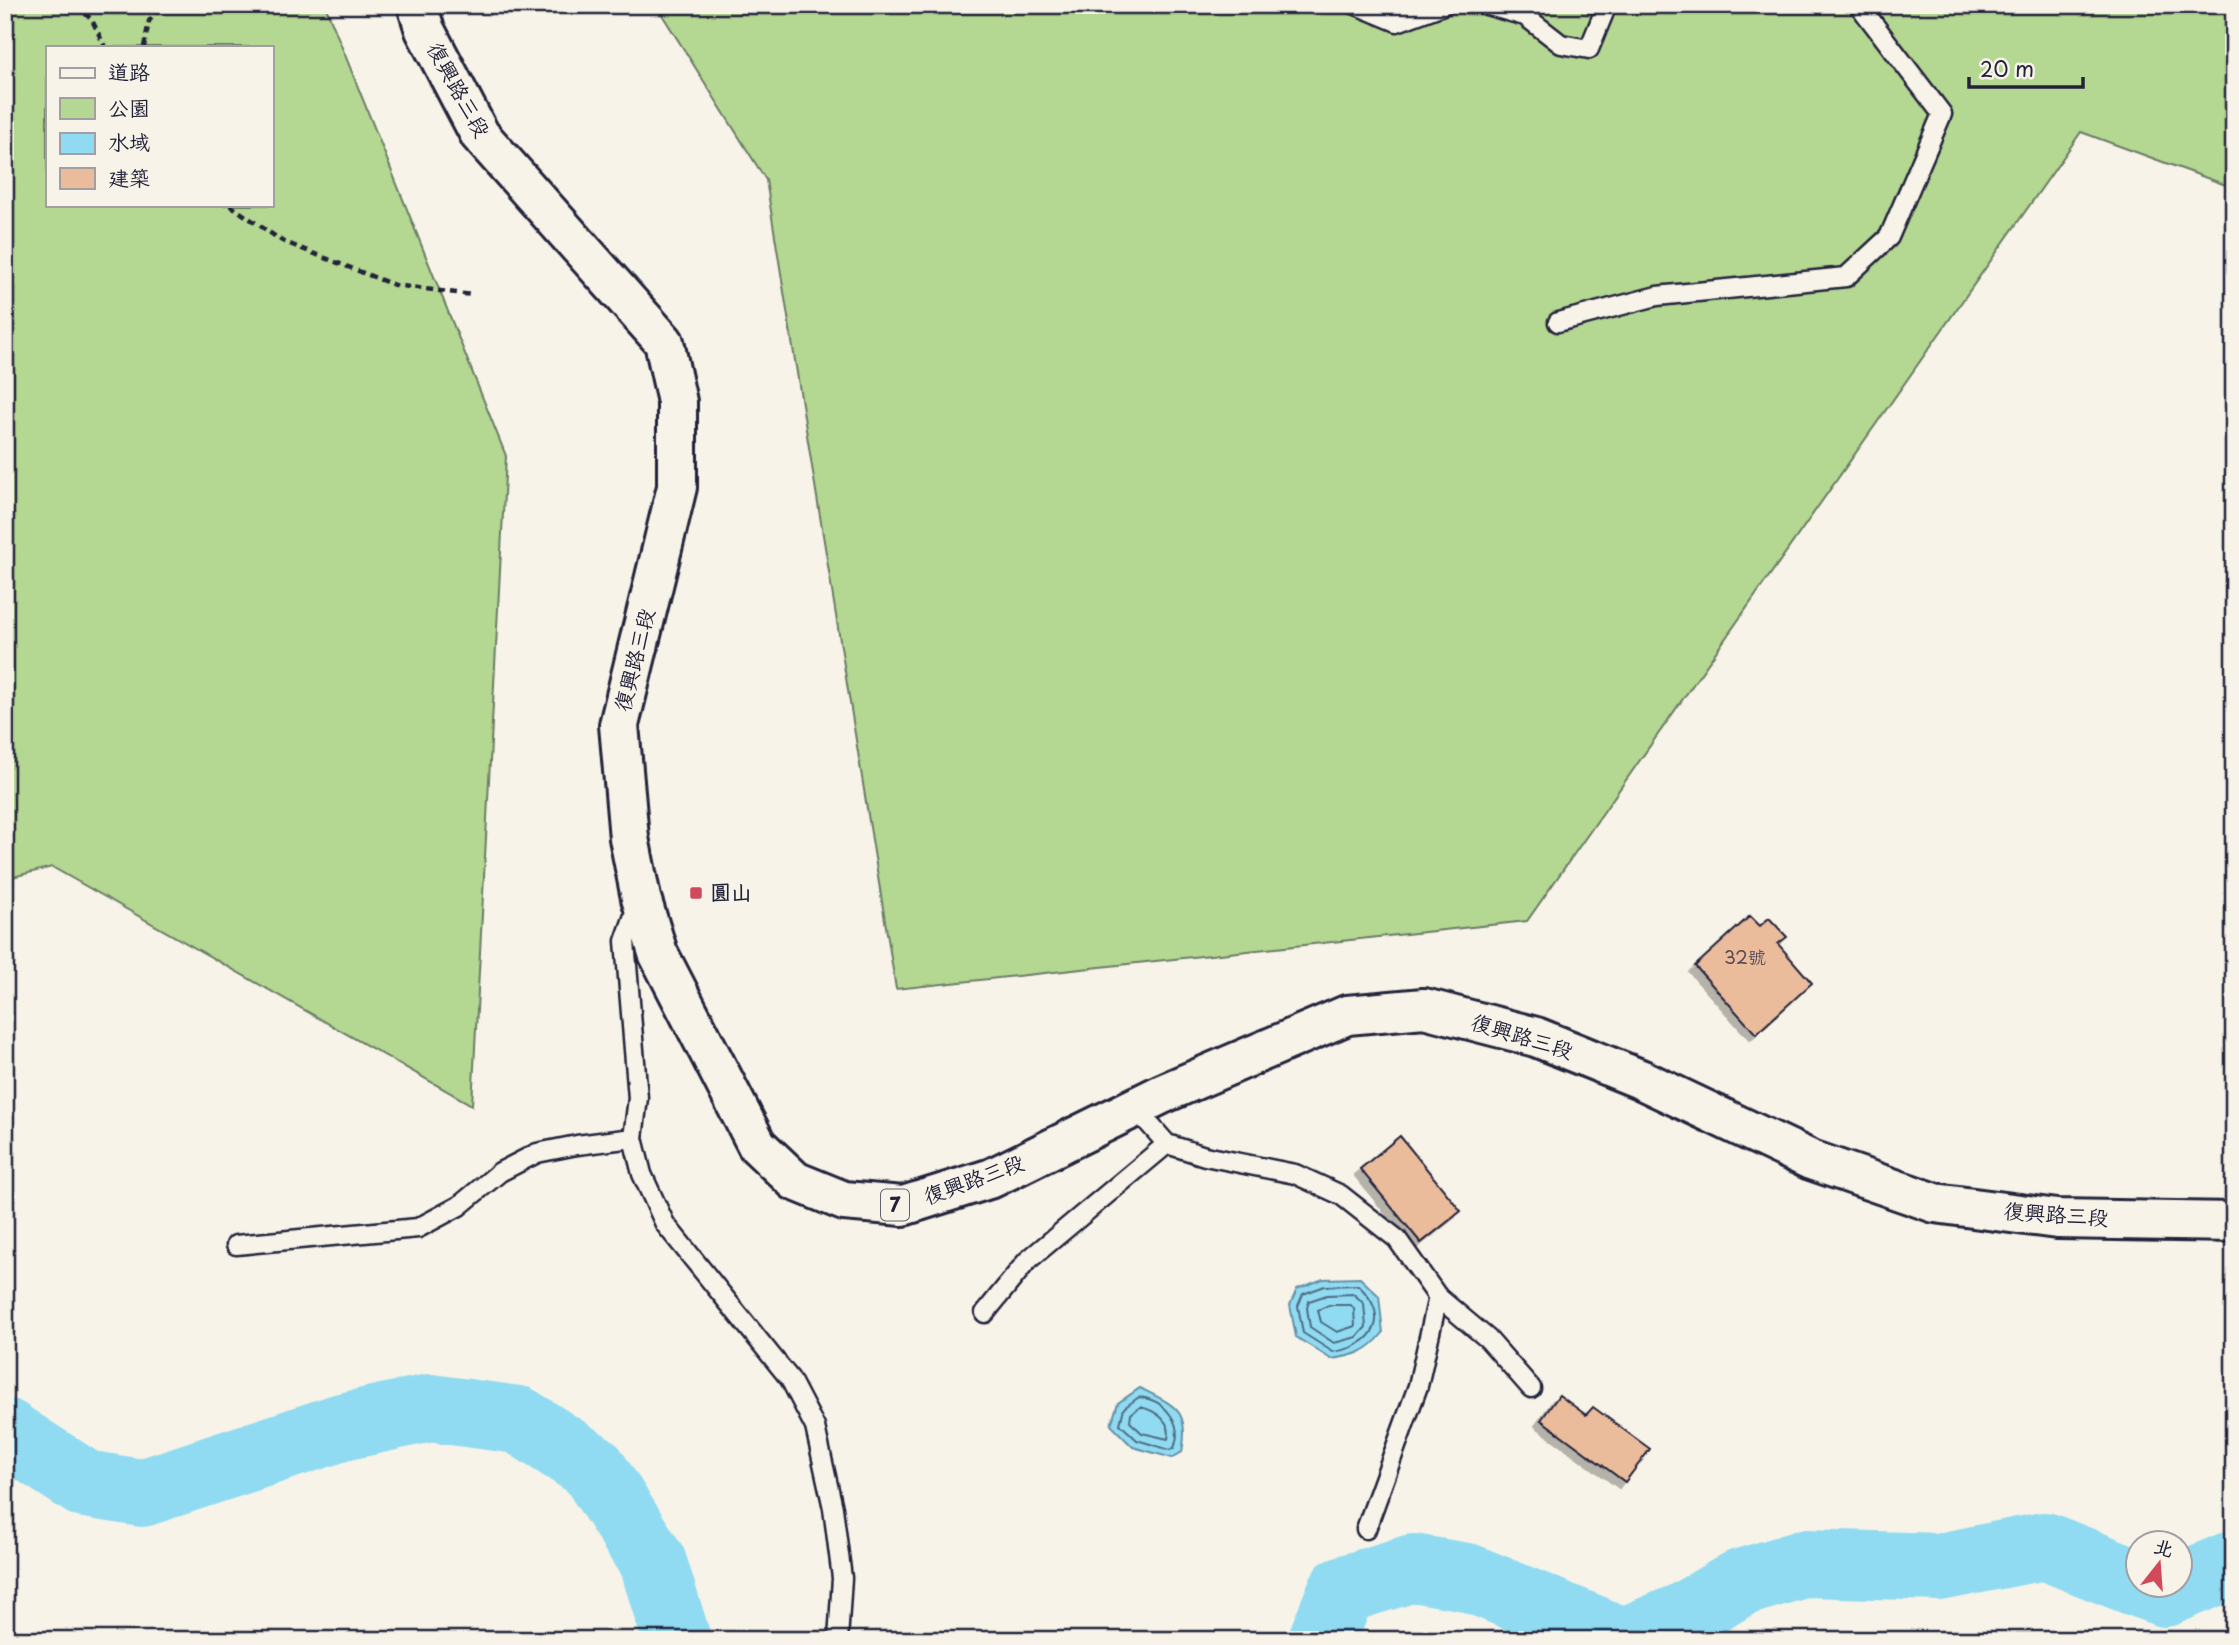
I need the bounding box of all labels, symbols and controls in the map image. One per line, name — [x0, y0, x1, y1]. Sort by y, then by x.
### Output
street label: 復興路三段 — [420, 35, 499, 143]
legend — [46, 46, 273, 206]
scale bar — [1969, 46, 2083, 90]
text: 20 m — [1980, 52, 2034, 84]
text: 道路 — [108, 55, 150, 87]
text: 公園 — [108, 91, 150, 123]
text: 水域 — [108, 125, 150, 157]
text: 建築 — [108, 161, 150, 193]
street label: 復興路三段 — [605, 605, 661, 714]
place label: 圓山 — [710, 875, 752, 907]
marker: 圓山 — [688, 885, 704, 901]
house number: 32號 — [1724, 943, 1766, 970]
street label: 復興路三段 — [1468, 1004, 1577, 1066]
street label: 復興路三段 — [919, 1145, 1028, 1211]
road number: 7 — [881, 1190, 909, 1220]
street label: 復興路三段 — [2003, 1193, 2110, 1233]
north arrow — [2124, 1530, 2194, 1600]
text: 北 — [2151, 1531, 2177, 1563]

